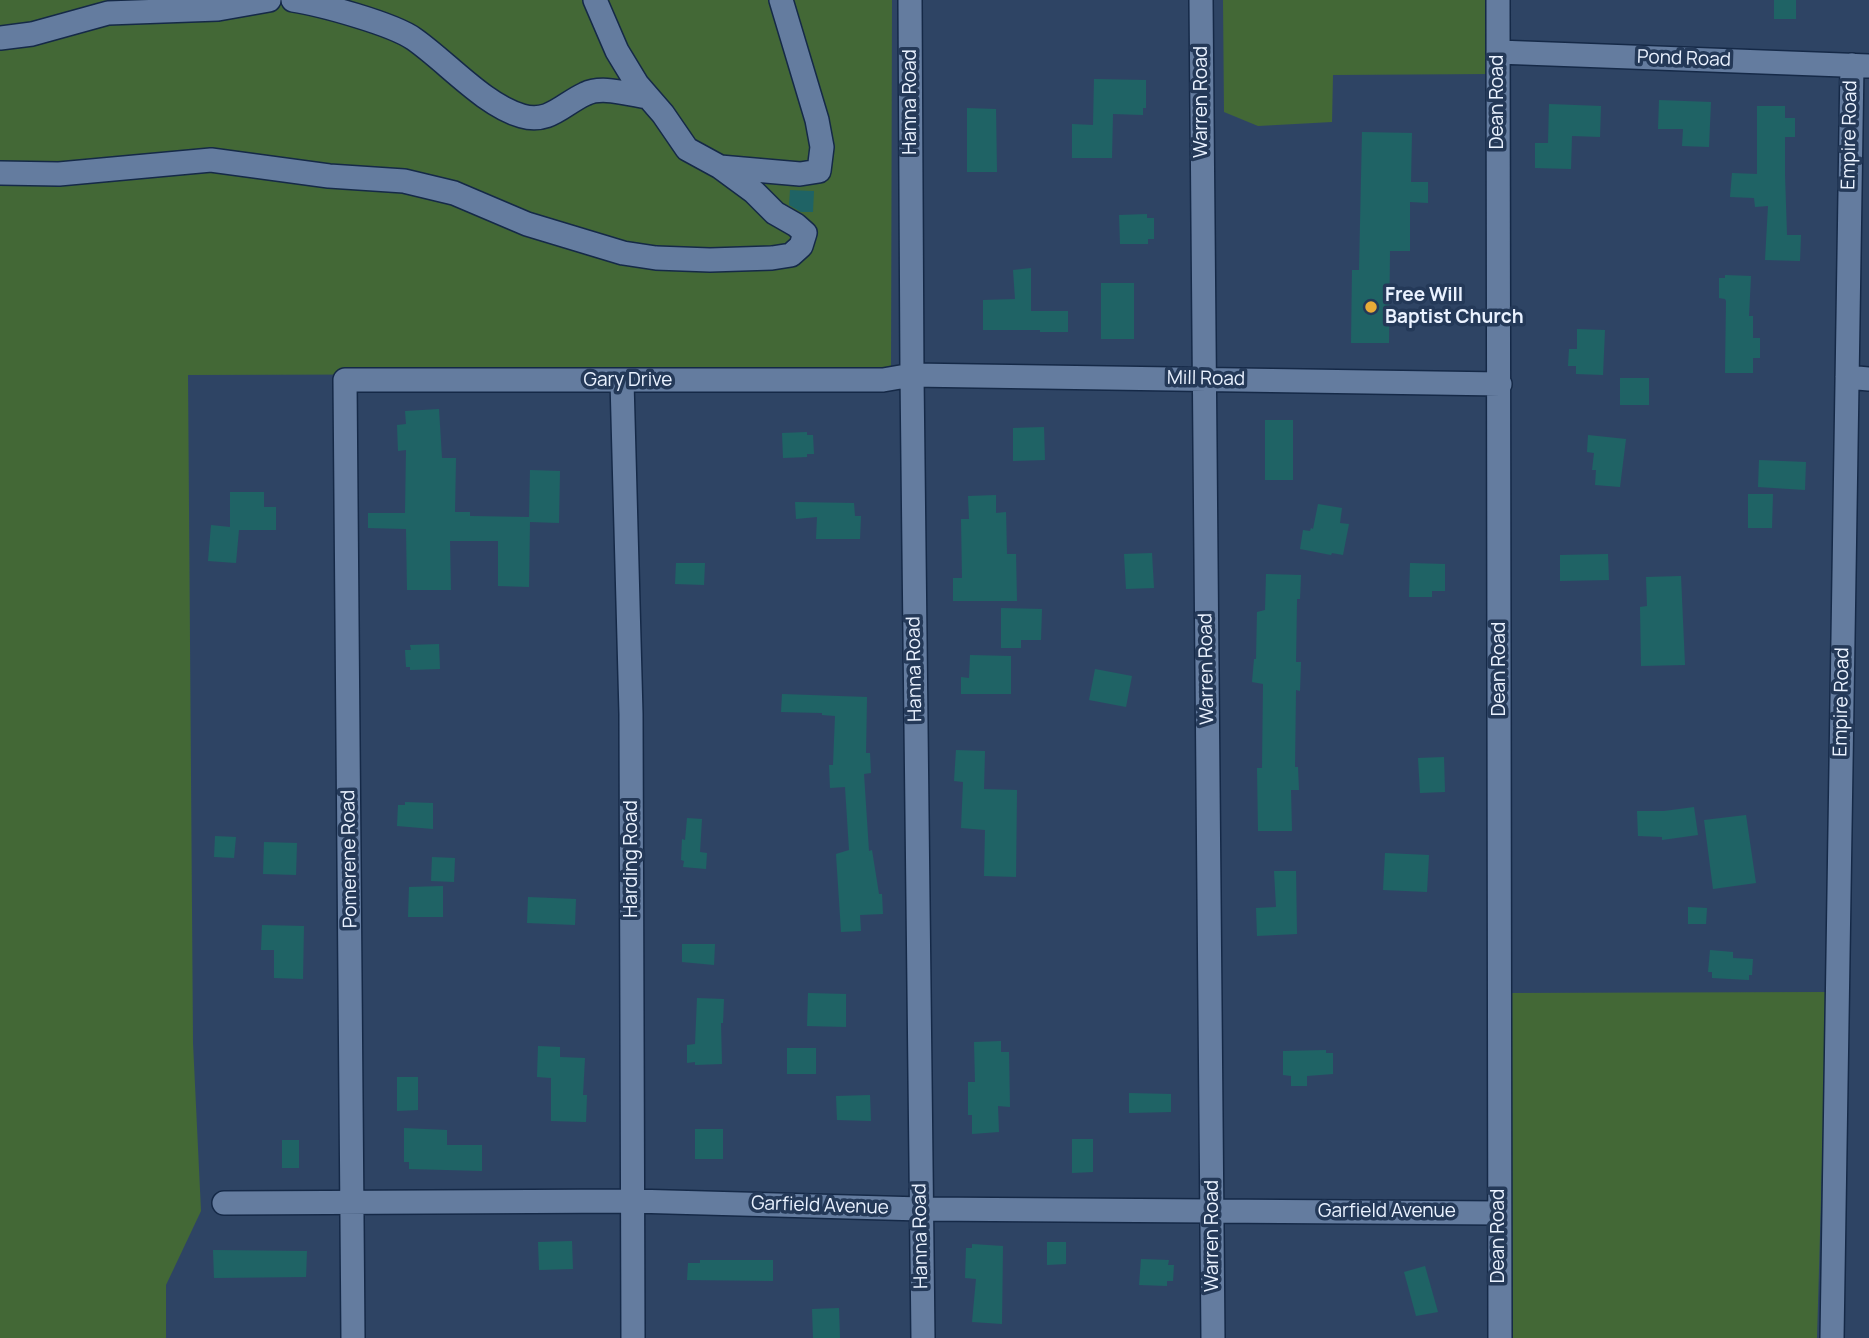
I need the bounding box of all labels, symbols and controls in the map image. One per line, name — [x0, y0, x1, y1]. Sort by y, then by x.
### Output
street label: Warren Road — [1191, 46, 1213, 158]
street label: Pond Road — [1637, 46, 1731, 72]
street label: Hanna Road — [900, 49, 922, 155]
street label: Dean Road — [1487, 55, 1509, 149]
street label: Empire Road — [1838, 80, 1862, 190]
place label: Free Will Baptist Church — [1385, 285, 1524, 329]
marker: Free Will Baptist Church — [1363, 299, 1379, 315]
street label: Mill Road — [1167, 367, 1245, 391]
street label: Gary Drive — [584, 370, 672, 392]
street label: Warren Road — [1195, 613, 1219, 725]
street label: Hanna Road — [903, 616, 927, 722]
street label: Dean Road — [1489, 622, 1511, 716]
street label: Empire Road — [1830, 647, 1854, 757]
street label: Pomerene Road — [337, 790, 363, 928]
street label: Harding Road — [621, 800, 643, 918]
street label: Warren Road — [1202, 1180, 1224, 1292]
street label: Hanna Road — [909, 1183, 933, 1289]
street label: Dean Road — [1488, 1189, 1510, 1283]
street label: Garfield Avenue — [751, 1192, 889, 1220]
street label: Garfield Avenue — [1318, 1201, 1456, 1223]

